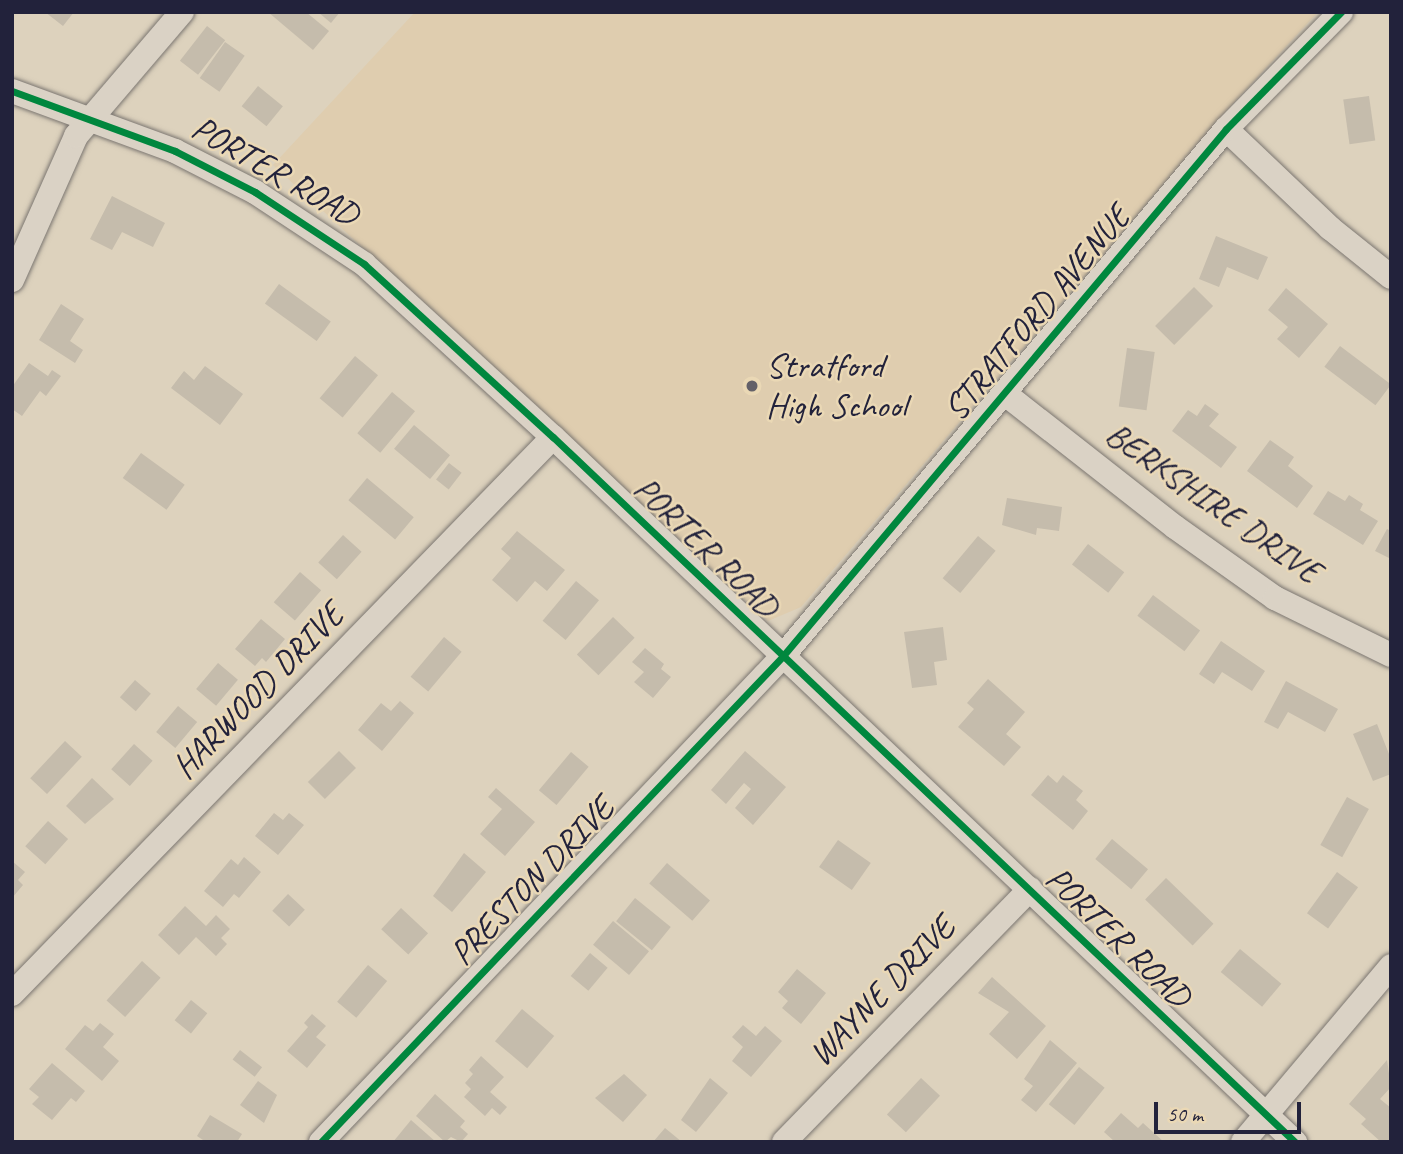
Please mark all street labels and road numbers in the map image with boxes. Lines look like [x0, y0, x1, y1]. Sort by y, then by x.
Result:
street label: PORTER ROAD [184, 106, 366, 236]
street label: STRATFORD AVENUE [935, 197, 1139, 429]
street label: BERKSHIRE DRIVE [1097, 413, 1329, 593]
street label: PORTER ROAD [624, 467, 788, 627]
street label: HARWOOD DRIVE [164, 594, 352, 788]
street label: PRESTON DRIVE [441, 788, 623, 974]
street label: PORTER ROAD [1036, 857, 1200, 1017]
street label: WAYNE DRIVE [800, 907, 964, 1075]

